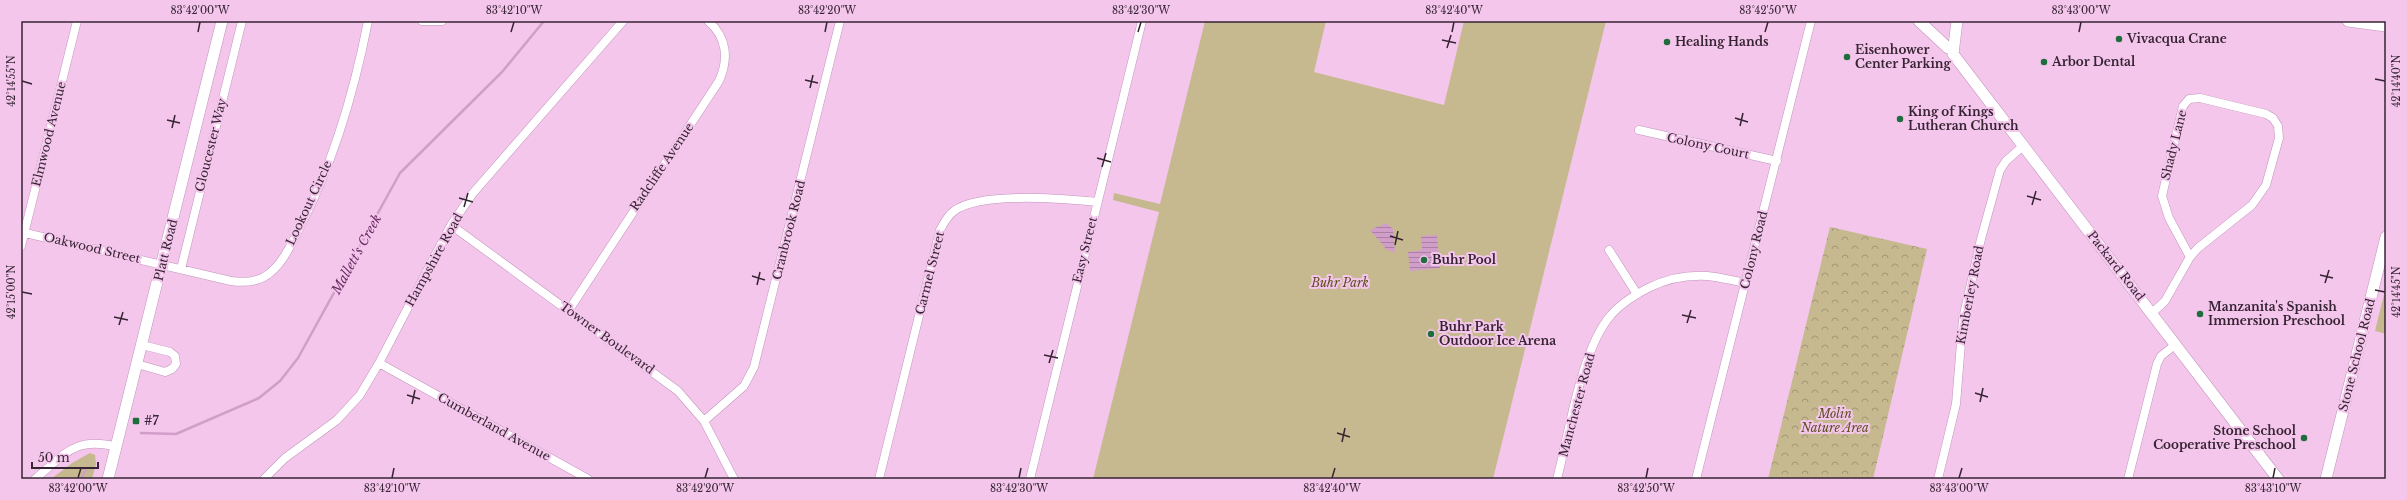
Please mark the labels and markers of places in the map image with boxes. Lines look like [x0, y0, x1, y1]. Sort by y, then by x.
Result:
place label: Vivacqua Crane [2126, 31, 2227, 46]
place label: Healing Hands [1675, 34, 1769, 49]
marker: Vivacqua Crane [2114, 34, 2124, 44]
marker: Healing Hands [1662, 37, 1672, 47]
place label: Eisenhower Center Parking [1855, 42, 1952, 71]
marker: Eisenhower Center Parking [1842, 52, 1852, 62]
place label: Arbor Dental [2051, 54, 2136, 69]
marker: Arbor Dental [2039, 57, 2049, 67]
place label: King of Kings Lutheran Church [1908, 104, 2019, 133]
marker: King of Kings Lutheran Church [1895, 114, 1905, 124]
place label: Buhr Pool [1432, 252, 1497, 267]
marker: Buhr Pool [1419, 255, 1429, 265]
place label: Manzanita's Spanish Immersion Preschool [2208, 299, 2346, 328]
marker: Manzanita's Spanish Immersion Preschool [2195, 309, 2205, 319]
place label: Buhr Park Outdoor Ice Arena [1439, 319, 1556, 348]
marker: Buhr Park Outdoor Ice Arena [1426, 329, 1436, 339]
place label: #7 [144, 413, 159, 428]
marker: #7 [131, 416, 141, 426]
place label: Stone School Cooperative Preschool [2153, 423, 2297, 452]
marker: Stone School Cooperative Preschool [2299, 433, 2309, 443]

